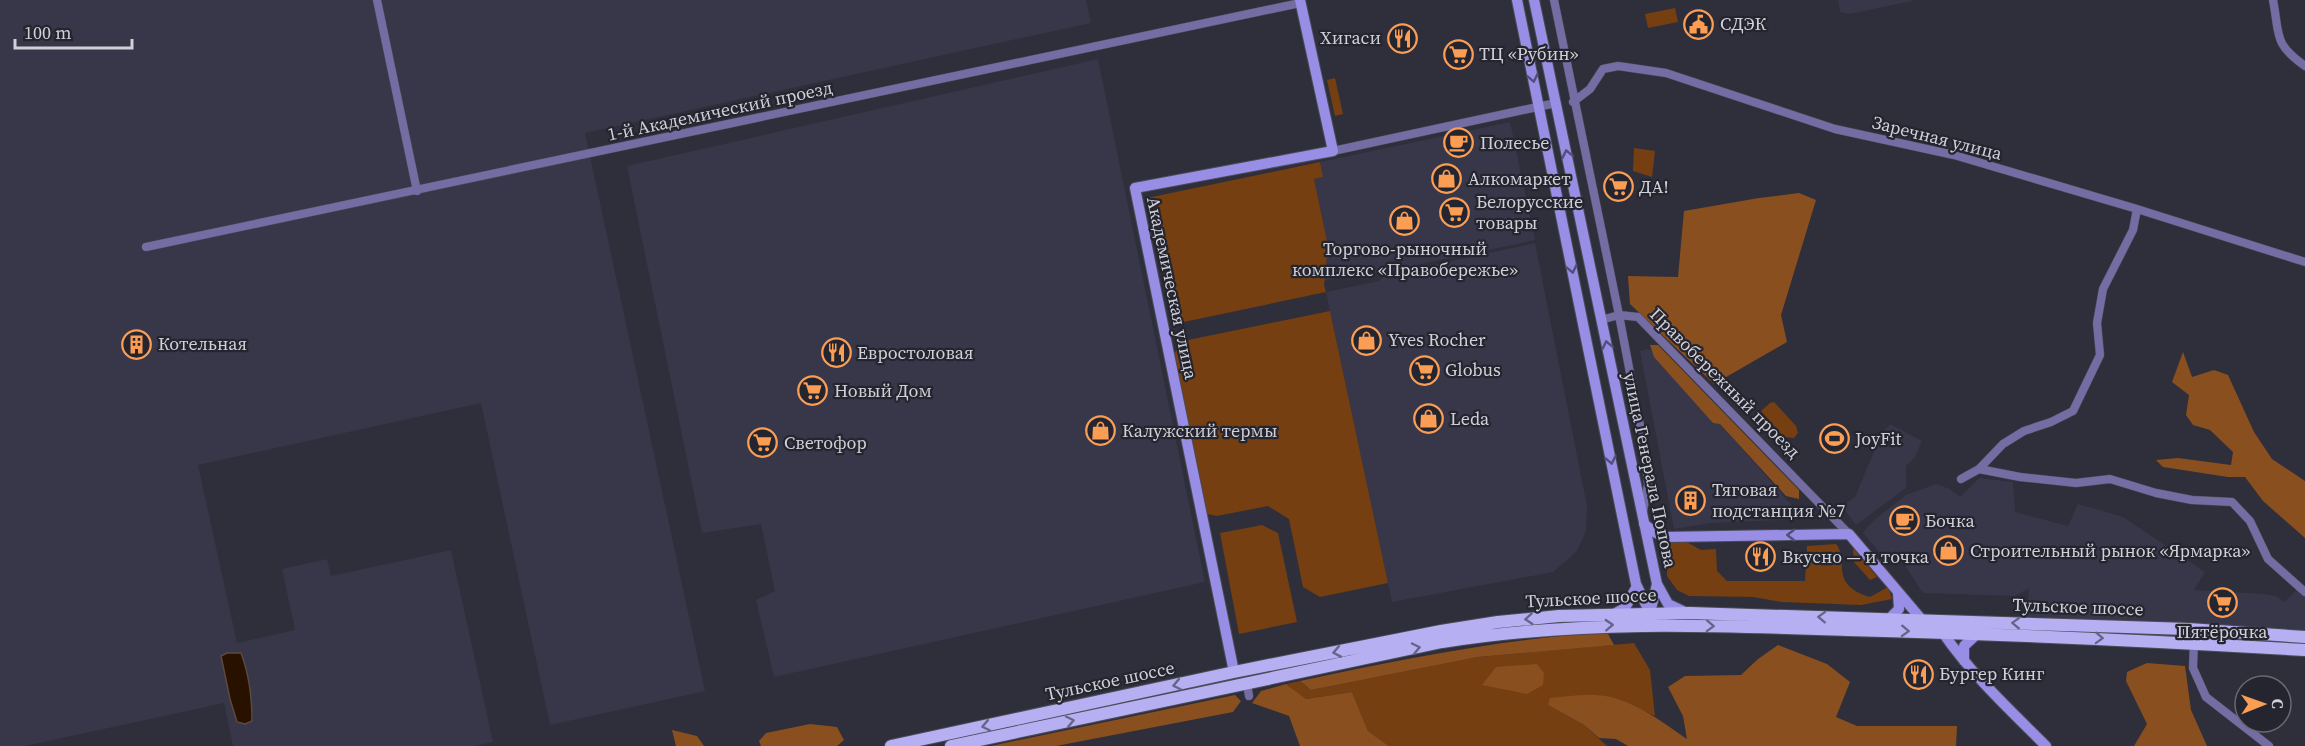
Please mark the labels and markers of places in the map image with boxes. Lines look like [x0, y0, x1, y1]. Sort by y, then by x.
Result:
public building icon: СДЭК [1683, 8, 1715, 40]
place label: СДЭК [1720, 11, 1766, 36]
restaurant icon: Хигаси [1386, 22, 1418, 54]
place label: Хигаси [1320, 25, 1381, 50]
supermarket icon: ТЦ «Рубин» [1442, 38, 1474, 70]
place label: ТЦ «Рубин» [1479, 41, 1579, 66]
cafe icon: Полесье [1443, 127, 1475, 159]
place label: Полесье [1480, 130, 1550, 155]
shop icon: Алкомаркет [1431, 163, 1463, 195]
place label: Алкомаркет [1468, 166, 1571, 191]
supermarket icon: ДА! [1602, 171, 1634, 203]
place label: ДА! [1639, 174, 1669, 199]
place label: Белорусские товары [1476, 189, 1583, 235]
supermarket icon: Белорусские товары [1439, 196, 1471, 228]
shop icon: Торгово-рыночный комплекс «Правобережье» [1389, 204, 1421, 236]
place label: Торгово-рыночный комплекс «Правобережье» [1292, 236, 1518, 282]
shop icon: Yves Rocher [1351, 324, 1383, 356]
place label: Yves Rocher [1388, 327, 1486, 352]
building icon: Котельная [121, 328, 153, 360]
place label: Котельная [158, 331, 247, 356]
restaurant icon: Евростоловая [820, 337, 852, 369]
place label: Евростоловая [857, 340, 973, 365]
supermarket icon: Globus [1408, 354, 1440, 386]
place label: Globus [1445, 357, 1501, 382]
supermarket icon: Новый Дом [797, 375, 829, 407]
place label: Новый Дом [834, 378, 932, 403]
shop icon: Leda [1413, 403, 1445, 435]
place label: Leda [1450, 406, 1490, 431]
shop icon: Калужский термы [1085, 415, 1117, 447]
place label: Калужский термы [1122, 418, 1277, 443]
sports icon: JoyFit [1818, 423, 1850, 455]
place label: JoyFit [1854, 426, 1901, 451]
supermarket icon: Светофор [747, 427, 779, 459]
place label: Светофор [784, 430, 867, 455]
place label: Тяговая подстанция №7 [1712, 477, 1845, 523]
building icon: Тяговая подстанция №7 [1675, 484, 1707, 516]
cafe icon: Бочка [1888, 505, 1920, 537]
place label: Бочка [1925, 508, 1975, 533]
shop icon: Строительный рынок «Ярмарка» [1933, 535, 1965, 567]
place label: Строительный рынок «Ярмарка» [1970, 538, 2250, 563]
restaurant icon: Вкусно — и точка [1745, 541, 1777, 573]
place label: Вкусно — и точка [1782, 544, 1930, 569]
supermarket icon: Пятёрочка [2206, 587, 2238, 619]
place label: Пятёрочка [2177, 619, 2268, 644]
restaurant icon: Бургер Кинг [1902, 658, 1934, 690]
place label: Бургер Кинг [1939, 661, 2044, 686]

